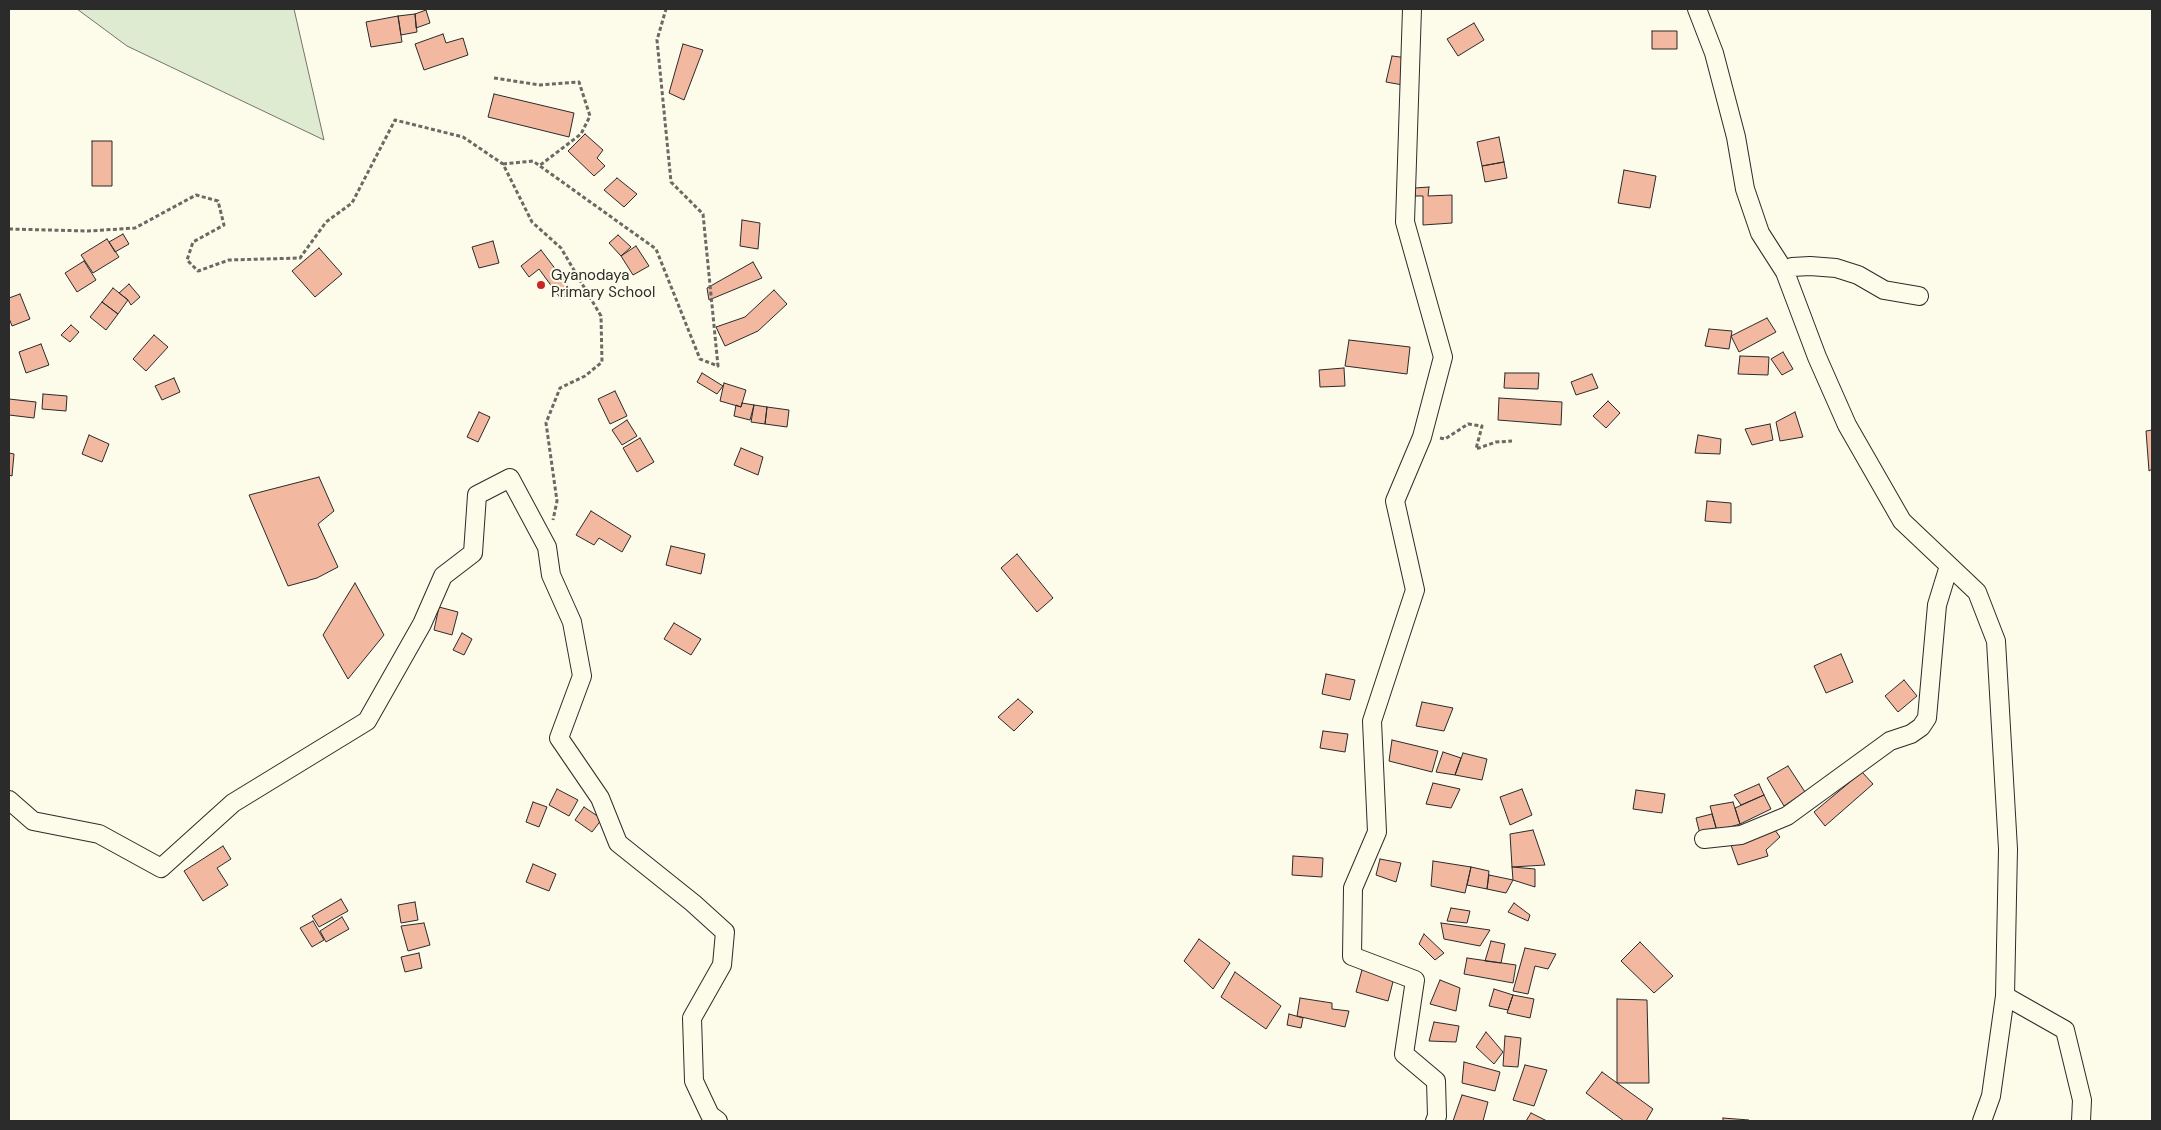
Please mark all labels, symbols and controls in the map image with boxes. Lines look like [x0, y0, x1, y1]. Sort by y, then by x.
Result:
place label: Gyanodaya Primary School [551, 267, 655, 302]
marker: Gyanodaya Primary School [535, 279, 547, 291]

